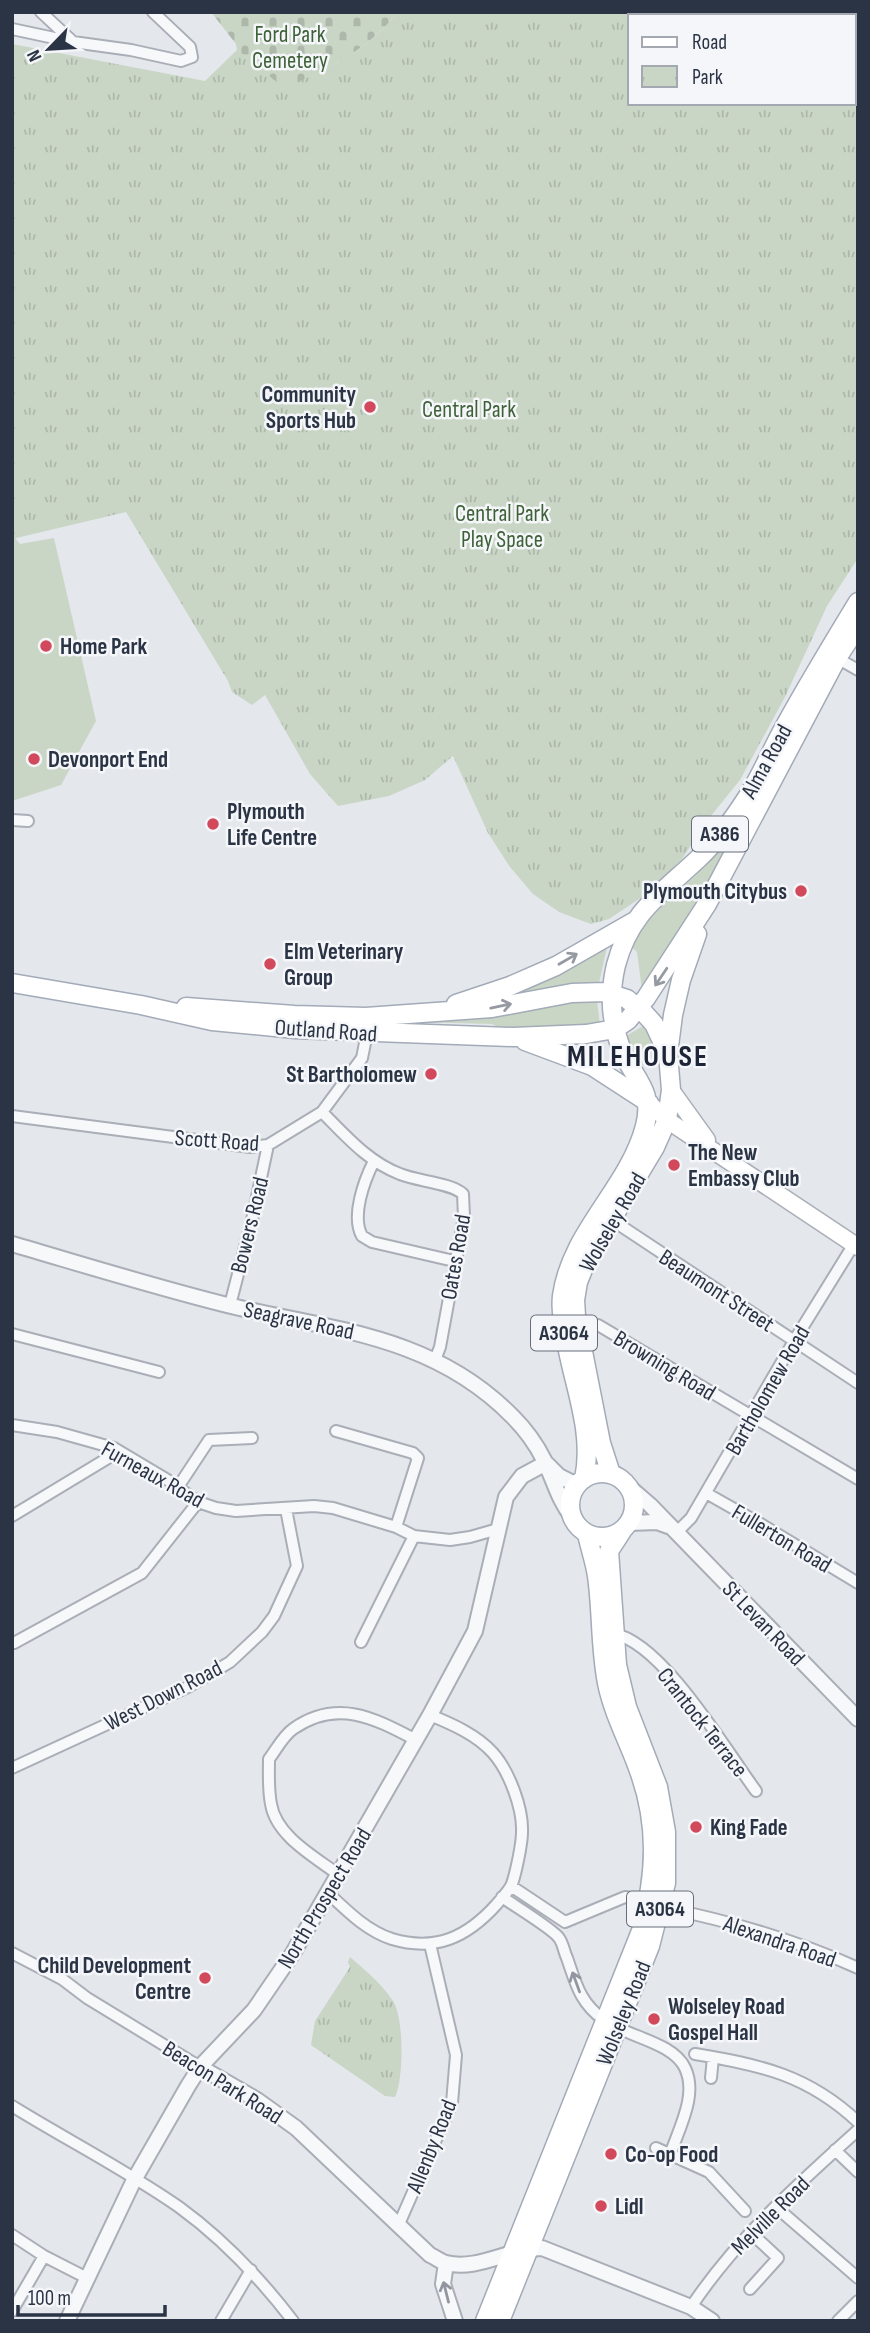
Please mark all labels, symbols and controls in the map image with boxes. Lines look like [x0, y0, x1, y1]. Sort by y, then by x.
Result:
north arrow [14, 14, 84, 84]
legend [628, 14, 856, 105]
park label: Ford Park Cemetery [252, 21, 328, 75]
text: Road [692, 30, 727, 55]
text: N [22, 46, 48, 65]
text: Park [692, 65, 723, 90]
place label: Community Sports Hub [262, 381, 356, 435]
park label: Central Park [422, 396, 516, 424]
marker: Community Sports Hub [362, 399, 378, 415]
park label: Central Park Play Space [455, 500, 549, 554]
place label: Home Park [60, 633, 148, 661]
marker: Home Park [38, 638, 54, 654]
street label: Alma Road [735, 720, 799, 804]
place label: Devonport End [48, 746, 168, 774]
marker: Devonport End [26, 751, 42, 767]
place label: Plymouth Life Centre [227, 798, 317, 852]
marker: Plymouth Life Centre [205, 816, 221, 832]
road number: A386 [692, 816, 748, 852]
place label: Plymouth Citybus [643, 878, 787, 906]
marker: Plymouth Citybus [793, 883, 809, 899]
place label: Elm Veterinary Group [284, 938, 404, 992]
one-way arrow [557, 952, 578, 965]
marker: Elm Veterinary Group [262, 956, 278, 972]
one-way arrow [654, 967, 668, 987]
one-way arrow [489, 999, 512, 1013]
street label: Outland Road [274, 1013, 378, 1049]
district label: MILEHOUSE [567, 1039, 709, 1075]
place label: St Bartholomew [286, 1061, 417, 1089]
marker: St Bartholomew [423, 1066, 439, 1082]
street label: Scott Road [174, 1124, 260, 1158]
place label: The New Embassy Club [688, 1139, 800, 1193]
marker: The New Embassy Club [666, 1157, 682, 1173]
street label: Wolseley Road [573, 1168, 653, 1277]
street label: Bowers Road [225, 1174, 275, 1276]
street label: Oates Road [435, 1212, 477, 1302]
street label: Beaumont Street [654, 1243, 779, 1338]
street label: Seagrave Road [241, 1296, 356, 1346]
road number: A3064 [531, 1316, 597, 1350]
street label: Bartholomew Road [719, 1321, 816, 1460]
street label: Browning Road [608, 1325, 721, 1407]
street label: Furneaux Road [96, 1435, 209, 1515]
street label: Fullerton Road [727, 1498, 836, 1579]
street label: St Levan Road [716, 1575, 811, 1672]
street label: West Down Road [100, 1654, 227, 1737]
street label: Crantock Terrace [651, 1662, 754, 1783]
place label: King Fade [710, 1814, 788, 1842]
marker: King Fade [688, 1819, 704, 1835]
street label: North Prospect Road [272, 1823, 378, 1974]
road number: A3064 [627, 1892, 693, 1926]
street label: Alexandra Road [719, 1909, 840, 1974]
place label: Child Development Centre [38, 1952, 191, 2006]
street label: Wolseley Road [590, 1957, 658, 2070]
marker: Child Development Centre [197, 1970, 213, 1986]
one-way arrow [568, 1972, 581, 1994]
place label: Wolseley Road Gospel Hall [668, 1993, 785, 2047]
marker: Wolseley Road Gospel Hall [646, 2011, 662, 2027]
street label: Beacon Park Road [157, 2035, 288, 2131]
street label: Allenby Road [400, 2096, 463, 2198]
place label: Co-op Food [625, 2141, 718, 2169]
marker: Co-op Food [603, 2146, 619, 2162]
street label: Melville Road [725, 2170, 816, 2261]
place label: Lidl [615, 2193, 643, 2221]
marker: Lidl [593, 2198, 609, 2214]
scale bar [18, 2274, 164, 2318]
one-way arrow [439, 2282, 452, 2304]
text: 100 m [28, 2286, 71, 2311]

